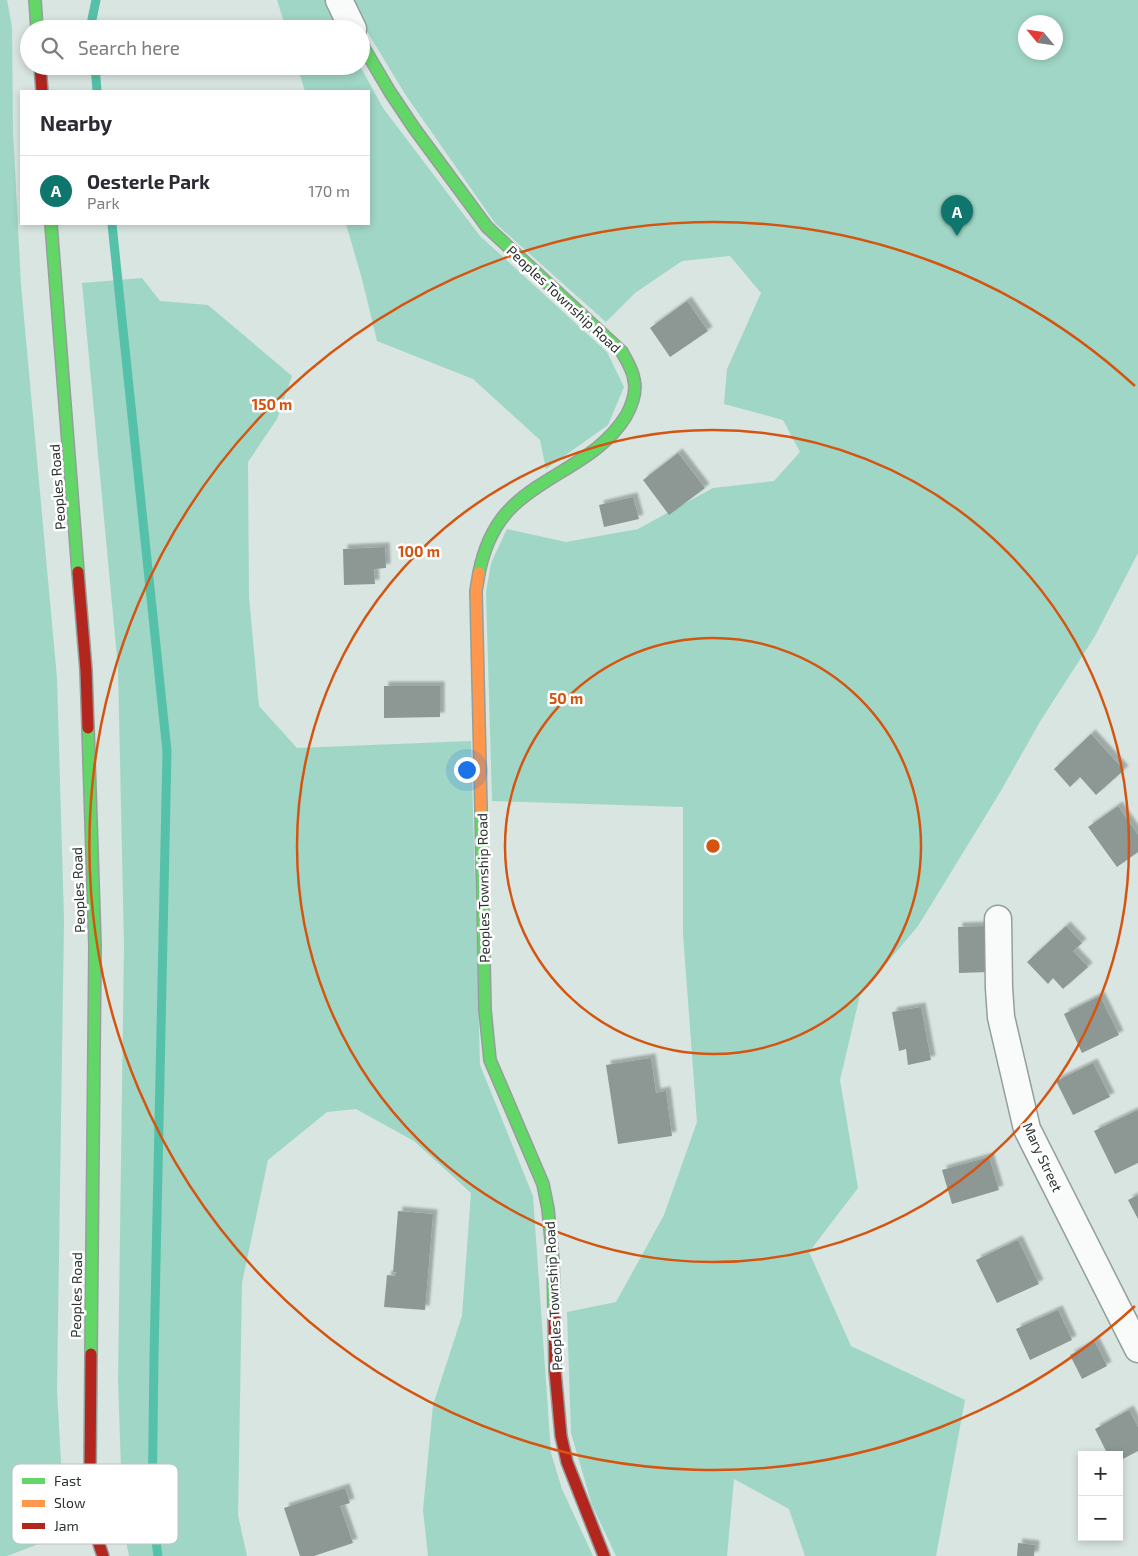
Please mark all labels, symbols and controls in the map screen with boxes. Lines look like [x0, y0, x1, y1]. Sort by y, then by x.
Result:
north arrow [1018, 15, 1063, 60]
search box [20, 20, 370, 75]
icon: search [38, 34, 66, 62]
text: Search here [78, 36, 180, 59]
text: Nearby [40, 110, 112, 135]
text: Oesterle Park [87, 170, 210, 193]
text: A [51, 181, 61, 200]
text: 170 m [308, 181, 350, 200]
text: Park [87, 193, 120, 212]
pin: A [941, 195, 973, 236]
street label: Peoples Township Road [503, 242, 625, 356]
text: 150 m [252, 395, 292, 413]
street label: Peoples Road [46, 444, 68, 530]
text: 100 m [398, 542, 440, 560]
text: 50 m [549, 689, 583, 707]
your location [454, 757, 480, 783]
street label: Peoples Township Road [473, 813, 493, 963]
centre of rings [704, 837, 722, 855]
street label: Peoples Road [68, 847, 88, 933]
street label: Mary Street [1020, 1120, 1066, 1194]
street label: Peoples Township Road [541, 1221, 565, 1371]
street label: Peoples Road [67, 1252, 85, 1338]
map controls [1078, 1451, 1123, 1541]
button: + [1078, 1451, 1123, 1496]
legend [12, 1464, 178, 1544]
text: Fast [54, 1472, 81, 1489]
text: Slow [54, 1494, 86, 1511]
button: − [1078, 1496, 1123, 1541]
text: Jam [54, 1517, 79, 1534]

